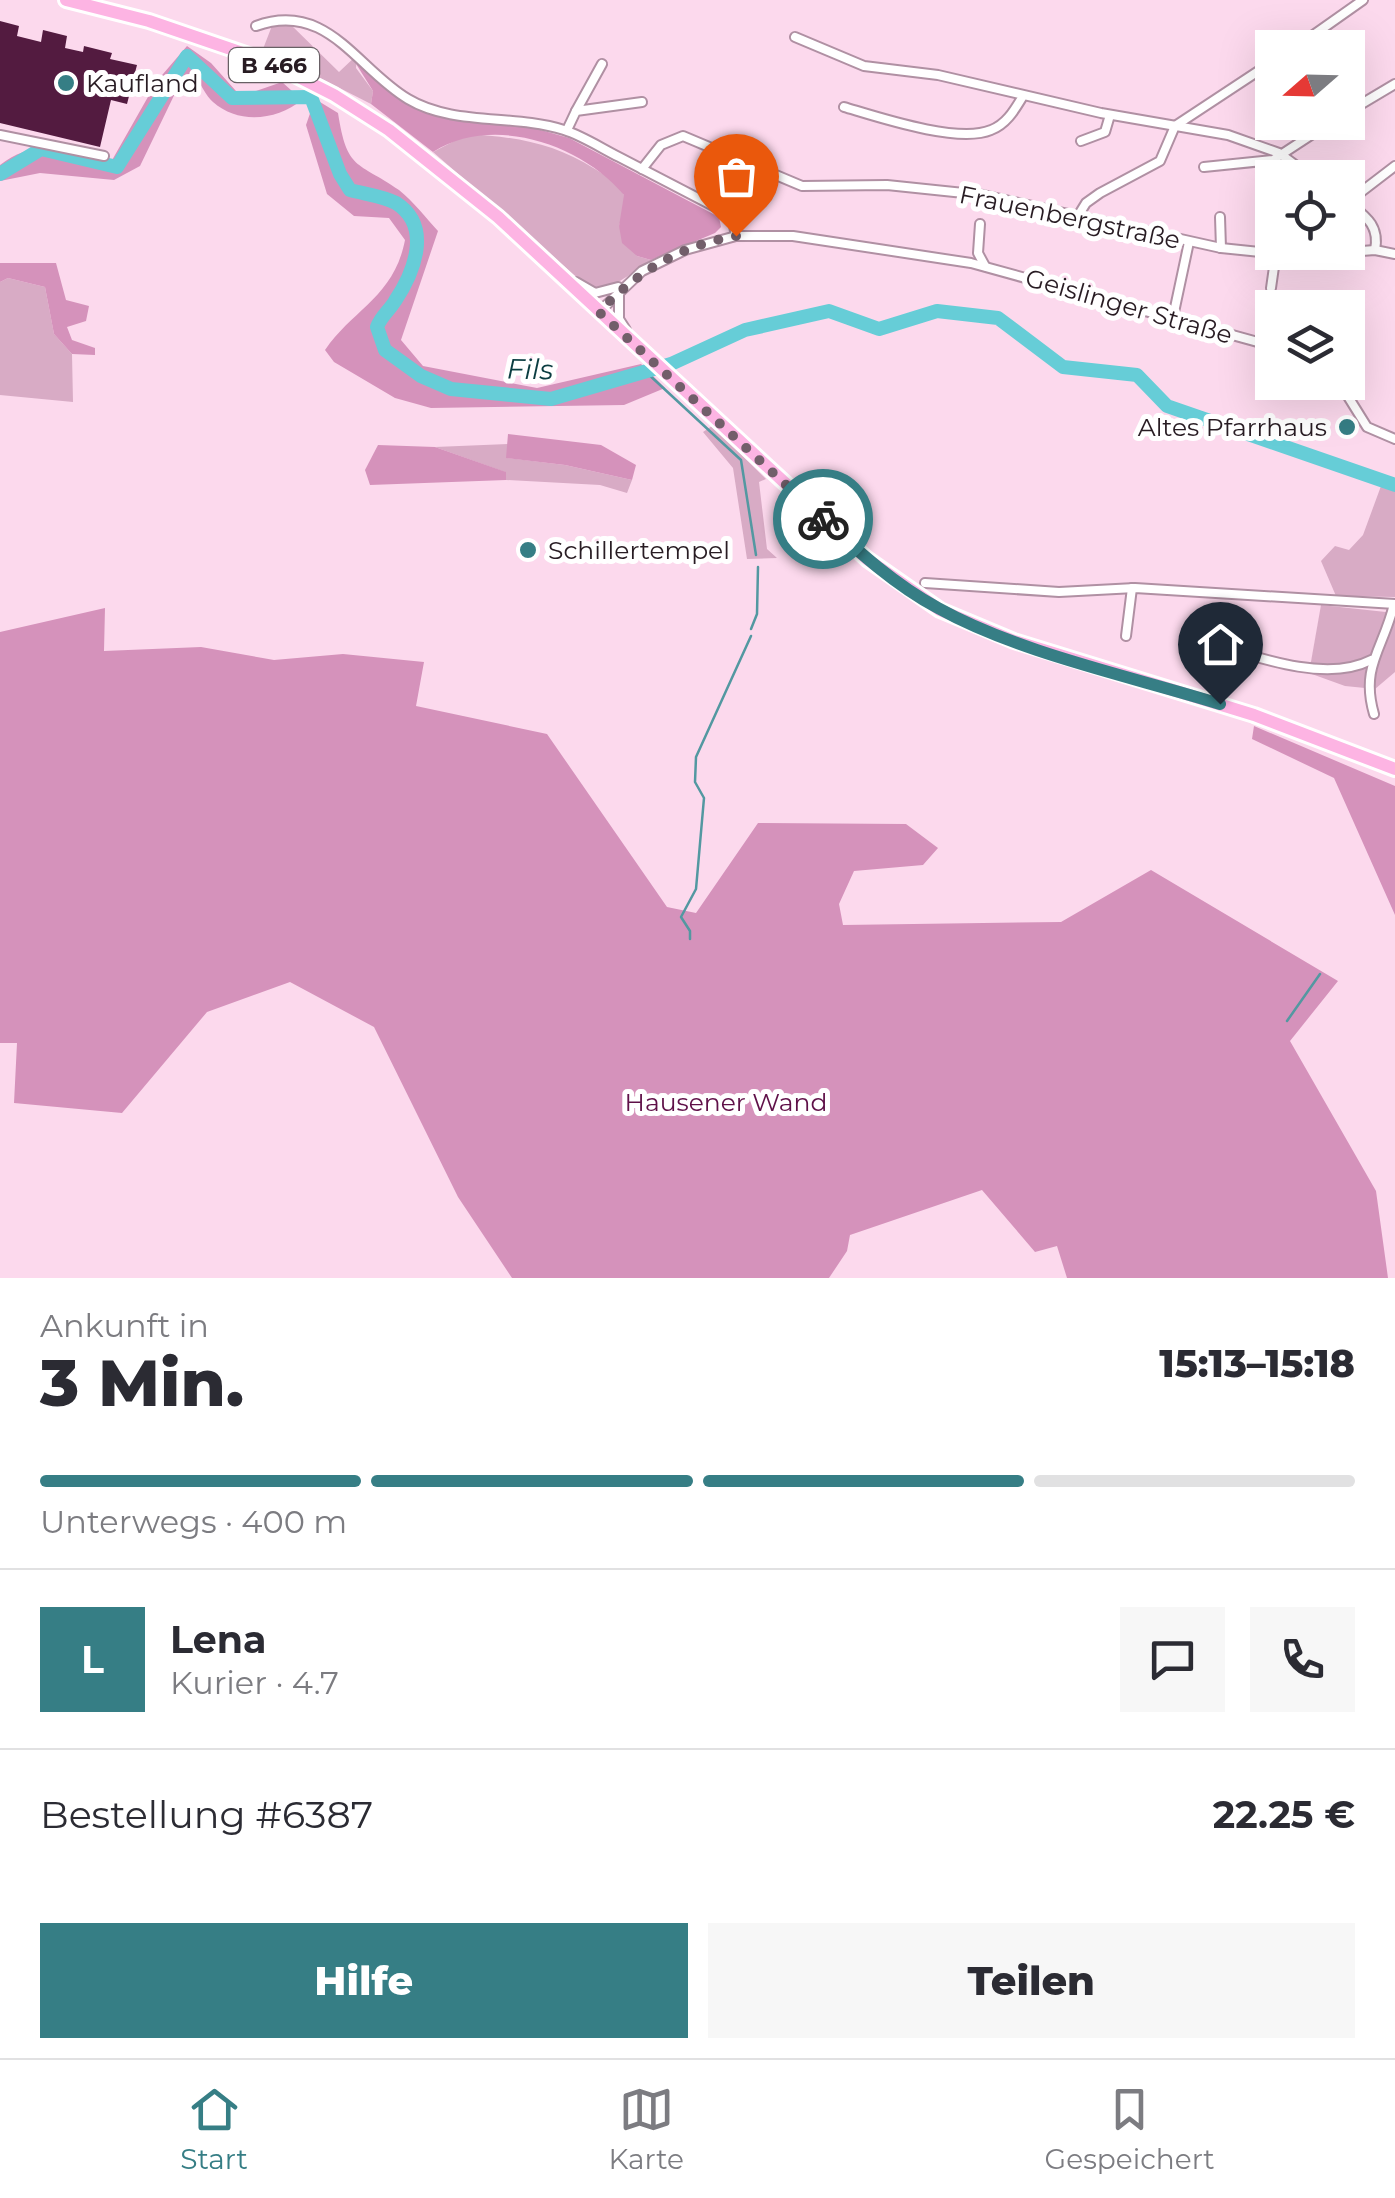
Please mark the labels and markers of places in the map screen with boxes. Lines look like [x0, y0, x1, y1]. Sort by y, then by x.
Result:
place label: Kaufland [86, 68, 199, 98]
marker: Kaufland [55, 72, 77, 94]
pin [694, 134, 779, 237]
place label: Altes Pfarrhaus [1138, 412, 1327, 442]
marker: Altes Pfarrhaus [1336, 416, 1358, 438]
place label: Schillertempel [548, 535, 730, 565]
marker: Schillertempel [517, 539, 539, 561]
pin [1178, 602, 1263, 705]

